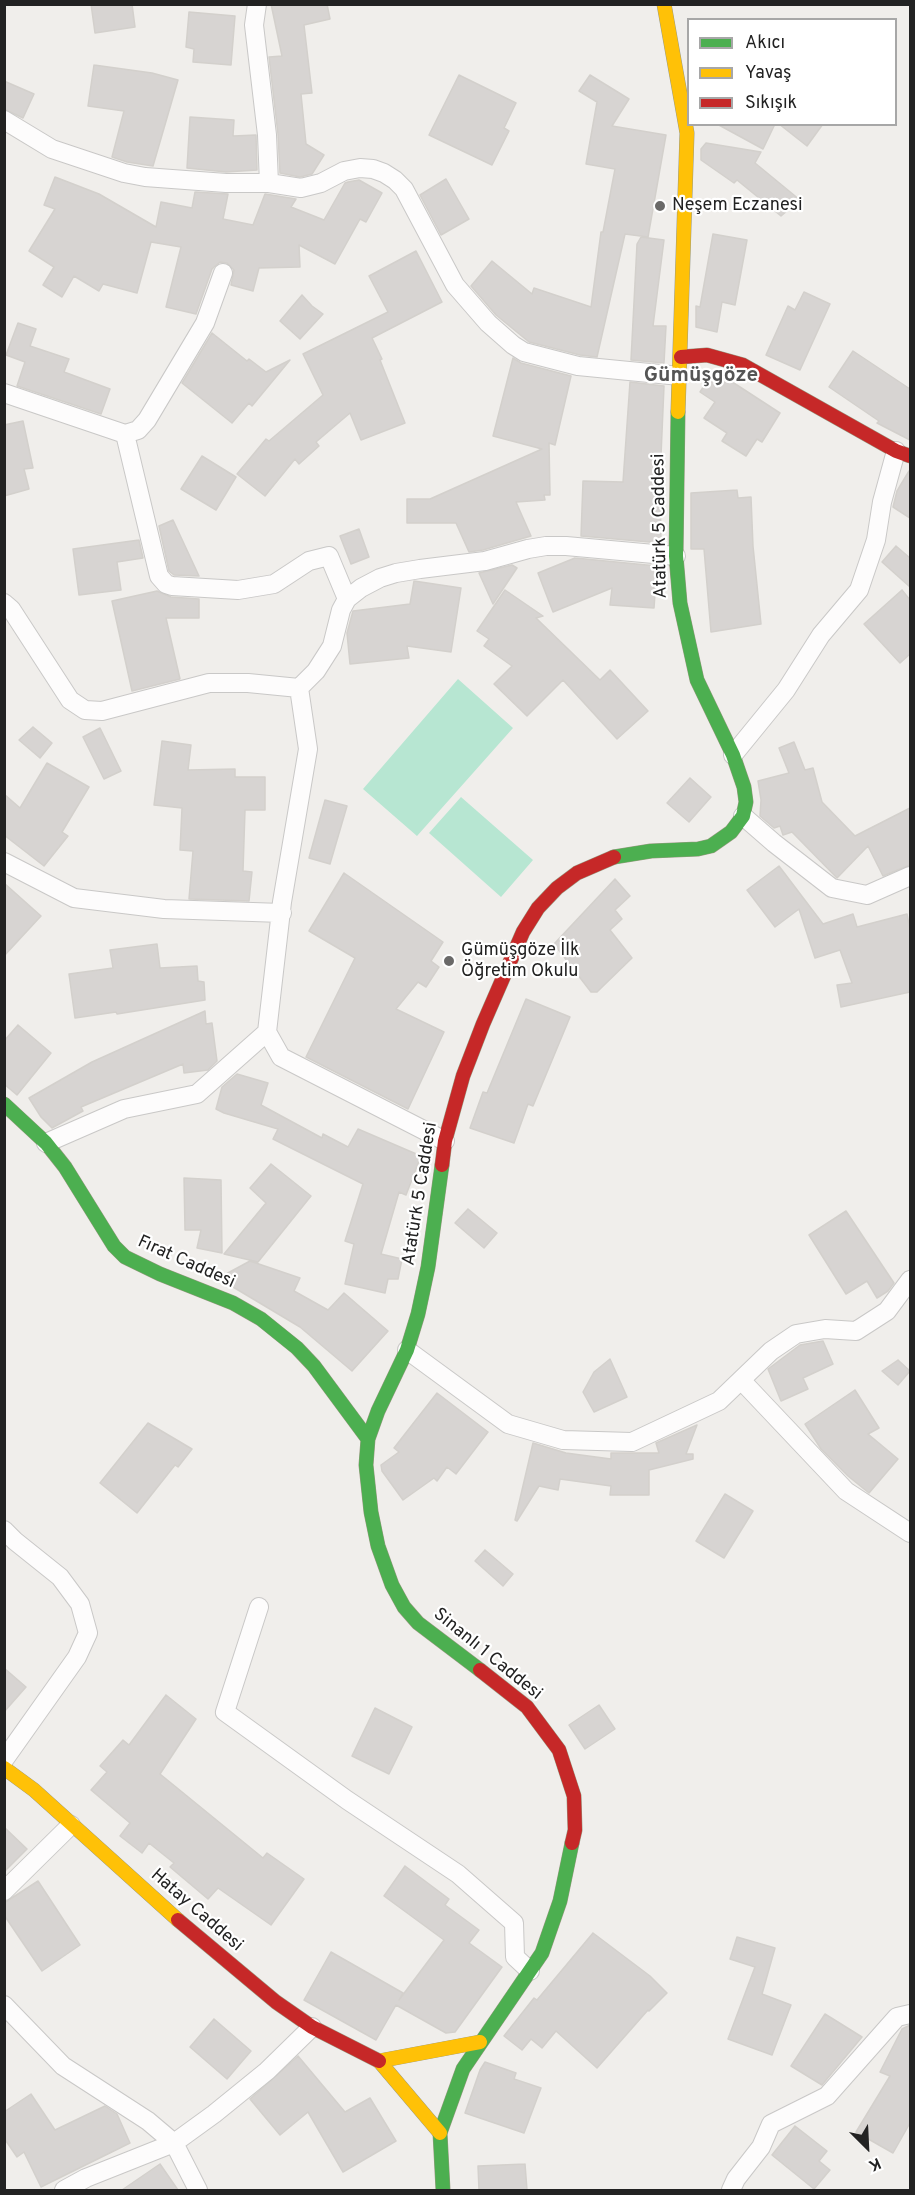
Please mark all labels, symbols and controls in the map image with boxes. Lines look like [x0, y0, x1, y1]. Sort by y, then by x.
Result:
legend [687, 18, 897, 126]
text: Akıcı [745, 32, 785, 55]
text: Yavaş [745, 62, 791, 85]
text: Sıkışık [745, 92, 797, 115]
place label: Neşem Eczanesi [672, 195, 803, 217]
marker: Neşem Eczanesi [653, 199, 667, 213]
district label: Gümüşgöze [644, 364, 758, 390]
street label: Atatürk 5 Caddesi [649, 453, 673, 599]
place label: Gümüşgöze İlk Öğretim Okulu [461, 940, 580, 982]
marker: Gümüşgöze İlk Öğretim Okulu [442, 954, 456, 968]
street label: Atatürk 5 Caddesi [399, 1121, 443, 1267]
street label: Fırat Caddesi [134, 1232, 238, 1294]
street label: Sinanlı 1 Caddesi [428, 1604, 546, 1706]
street label: Hatay Caddesi [145, 1865, 247, 1957]
north arrow [837, 2117, 897, 2177]
text: K [865, 2152, 884, 2175]

